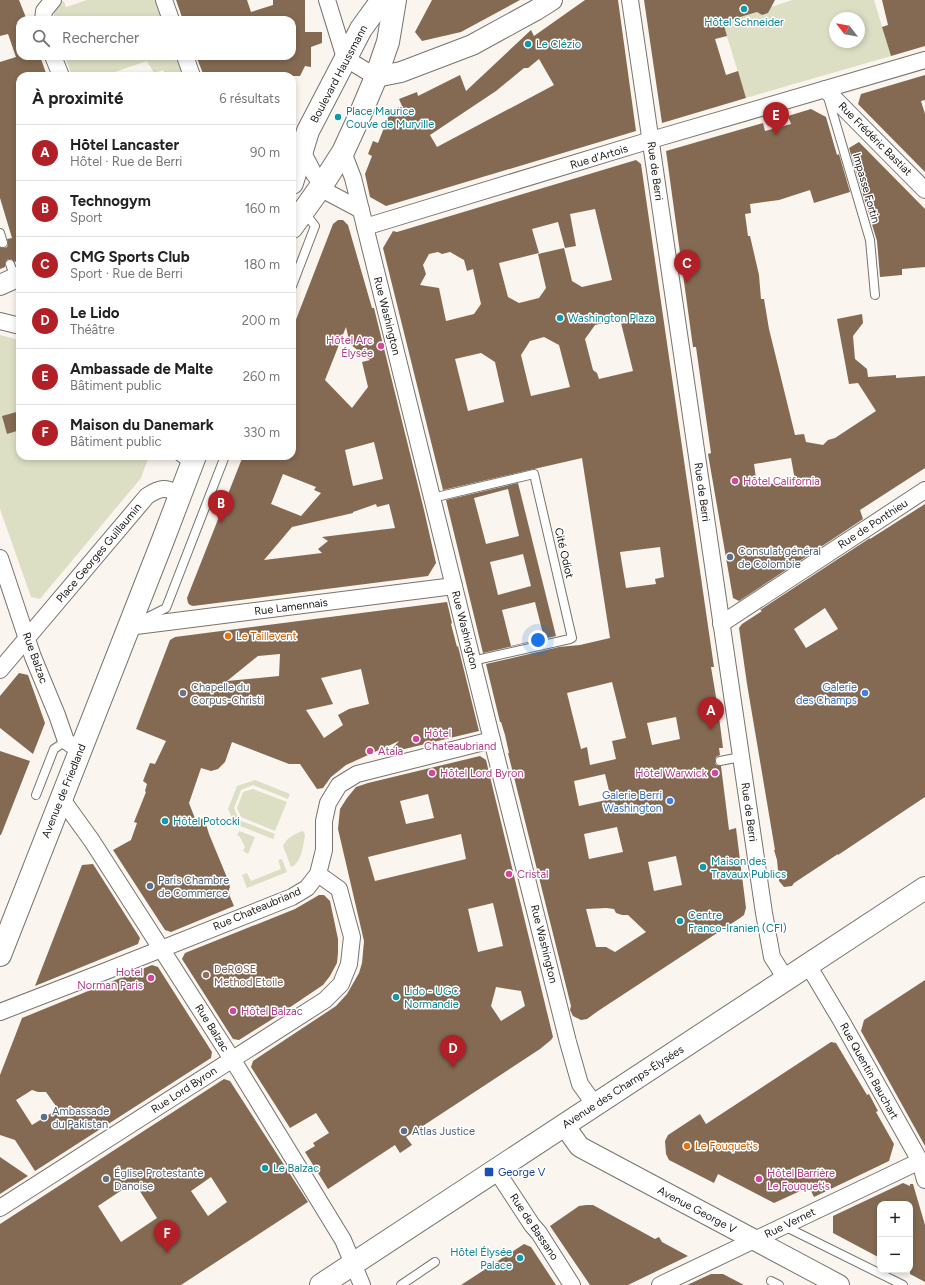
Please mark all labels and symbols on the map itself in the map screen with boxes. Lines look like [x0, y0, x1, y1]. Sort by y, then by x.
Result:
marker: Hôtel Schneider [739, 4, 749, 14]
north arrow [829, 12, 865, 48]
place label: Hôtel Schneider [704, 16, 784, 29]
street label: Boulevard Haussmann [308, 23, 370, 125]
place label: Le Clézio [536, 38, 581, 51]
marker: Le Clézio [523, 39, 533, 49]
street label: Rue Frédéric Bastiat [836, 100, 914, 178]
pin: E [763, 102, 789, 135]
place label: Place Maurice Couve de Murville [346, 105, 434, 131]
marker: Place Maurice Couve de Murville [333, 112, 343, 122]
street label: Rue de Berri [644, 141, 666, 201]
street label: Rue d'Artois [569, 142, 629, 172]
street label: Impasse Fortin [850, 151, 882, 225]
pin: C [674, 250, 700, 283]
street label: Rue Washington [371, 275, 403, 357]
place label: Washington Plaza [568, 312, 655, 325]
marker: Washington Plaza [555, 313, 565, 323]
place label: Hôtel Arc Élysée [326, 334, 373, 360]
marker: Hôtel Arc Élysée [376, 341, 386, 351]
street label: Rue de Berri [691, 462, 713, 522]
place label: Hôtel California [743, 475, 820, 488]
marker: Hôtel California [730, 476, 740, 486]
pin: B [208, 490, 234, 523]
street label: Rue de Ponthieu [836, 497, 910, 551]
street label: Place Georges Guillaumin [54, 501, 144, 605]
street label: Cité Odiot [552, 526, 576, 580]
place label: Consulat général de Colombie [738, 545, 821, 571]
marker: Consulat général de Colombie [725, 552, 735, 562]
street label: Rue Washington [449, 589, 481, 671]
street label: Rue Lamennais [253, 596, 329, 618]
place label: Le Taillevent [236, 630, 297, 643]
your location [528, 630, 548, 650]
street label: Rue Balzac [20, 631, 50, 685]
marker: Le Taillevent [223, 631, 233, 641]
place label: Chapelle du Corpus-Christi [191, 681, 264, 707]
place label: Galerie des Champs [796, 681, 857, 707]
marker: Chapelle du Corpus-Christi [178, 688, 188, 698]
marker: Galerie des Champs [860, 688, 870, 698]
pin: A [698, 697, 724, 730]
place label: Hôtel Chateaubriand [424, 727, 496, 753]
marker: Hôtel Chateaubriand [411, 734, 421, 744]
street label: Avenue de Friedland [39, 742, 89, 840]
place label: Atala [378, 745, 403, 758]
marker: Atala [365, 746, 375, 756]
place label: Hôtel Lord Byron [440, 767, 524, 780]
place label: Hôtel Warwick [635, 767, 708, 780]
marker: Hôtel Lord Byron [427, 768, 437, 778]
marker: Hôtel Warwick [710, 768, 720, 778]
street label: Rue de Berri [738, 782, 760, 842]
place label: Galerie Berri Washington [602, 789, 662, 815]
marker: Galerie Berri Washington [665, 796, 675, 806]
place label: Hôtel Potocki [173, 815, 240, 828]
marker: Hôtel Potocki [160, 816, 170, 826]
place label: Maison des Travaux Publics [711, 855, 786, 881]
marker: Maison des Travaux Publics [698, 862, 708, 872]
place label: Cristal [517, 868, 549, 881]
marker: Cristal [504, 869, 514, 879]
place label: Paris Chambre de Commerce [158, 874, 229, 900]
marker: Paris Chambre de Commerce [145, 881, 155, 891]
street label: Rue Chateaubriand [211, 885, 303, 933]
street label: Rue Washington [528, 903, 560, 985]
place label: Centre Franco-Iranien (CFI) [688, 909, 787, 935]
marker: Centre Franco-Iranien (CFI) [675, 916, 685, 926]
place label: DeROSE Method Etoile [214, 963, 283, 989]
place label: Hotel Norman Paris [77, 966, 143, 992]
marker: DeROSE Method Etoile [201, 970, 211, 980]
marker: Hotel Norman Paris [146, 973, 156, 983]
place label: Lido - UGC Normandie [404, 985, 459, 1011]
marker: Lido - UGC Normandie [391, 992, 401, 1002]
street label: Rue Balzac [192, 1002, 232, 1054]
place label: Hôtel Balzac [241, 1005, 303, 1018]
marker: Hôtel Balzac [228, 1006, 238, 1016]
street label: Rue Quentin Bauchart [837, 1021, 901, 1121]
pin: D [440, 1035, 466, 1068]
street label: Avenue des Champs-Élysées [560, 1043, 686, 1131]
street label: Rue Lord Byron [149, 1064, 219, 1116]
place label: Ambassade du Pakistan [52, 1105, 109, 1131]
marker: Ambassade du Pakistan [39, 1112, 49, 1122]
place label: Atlas Justice [412, 1125, 475, 1138]
marker: Atlas Justice [399, 1126, 409, 1136]
place label: Le Fouquet's [695, 1140, 758, 1153]
marker: Le Fouquet's [682, 1141, 692, 1151]
place label: Le Balzac [273, 1162, 319, 1175]
marker: Le Balzac [260, 1163, 270, 1173]
marker: George V [483, 1166, 495, 1178]
place label: George V [498, 1166, 546, 1179]
place label: Église Protestante Danoise [114, 1167, 204, 1193]
place label: Hôtel Barrière Le Fouquet's [767, 1167, 835, 1193]
marker: Église Protestante Danoise [101, 1174, 111, 1184]
marker: Hôtel Barrière Le Fouquet's [754, 1174, 764, 1184]
street label: Avenue George V [655, 1184, 739, 1236]
street label: Rue de Bassano [507, 1191, 561, 1263]
street label: Rue Vernet [762, 1205, 818, 1241]
pin: F [154, 1220, 180, 1253]
place label: Hôtel Élysée Palace [450, 1246, 512, 1272]
marker: Hôtel Élysée Palace [515, 1253, 525, 1263]

